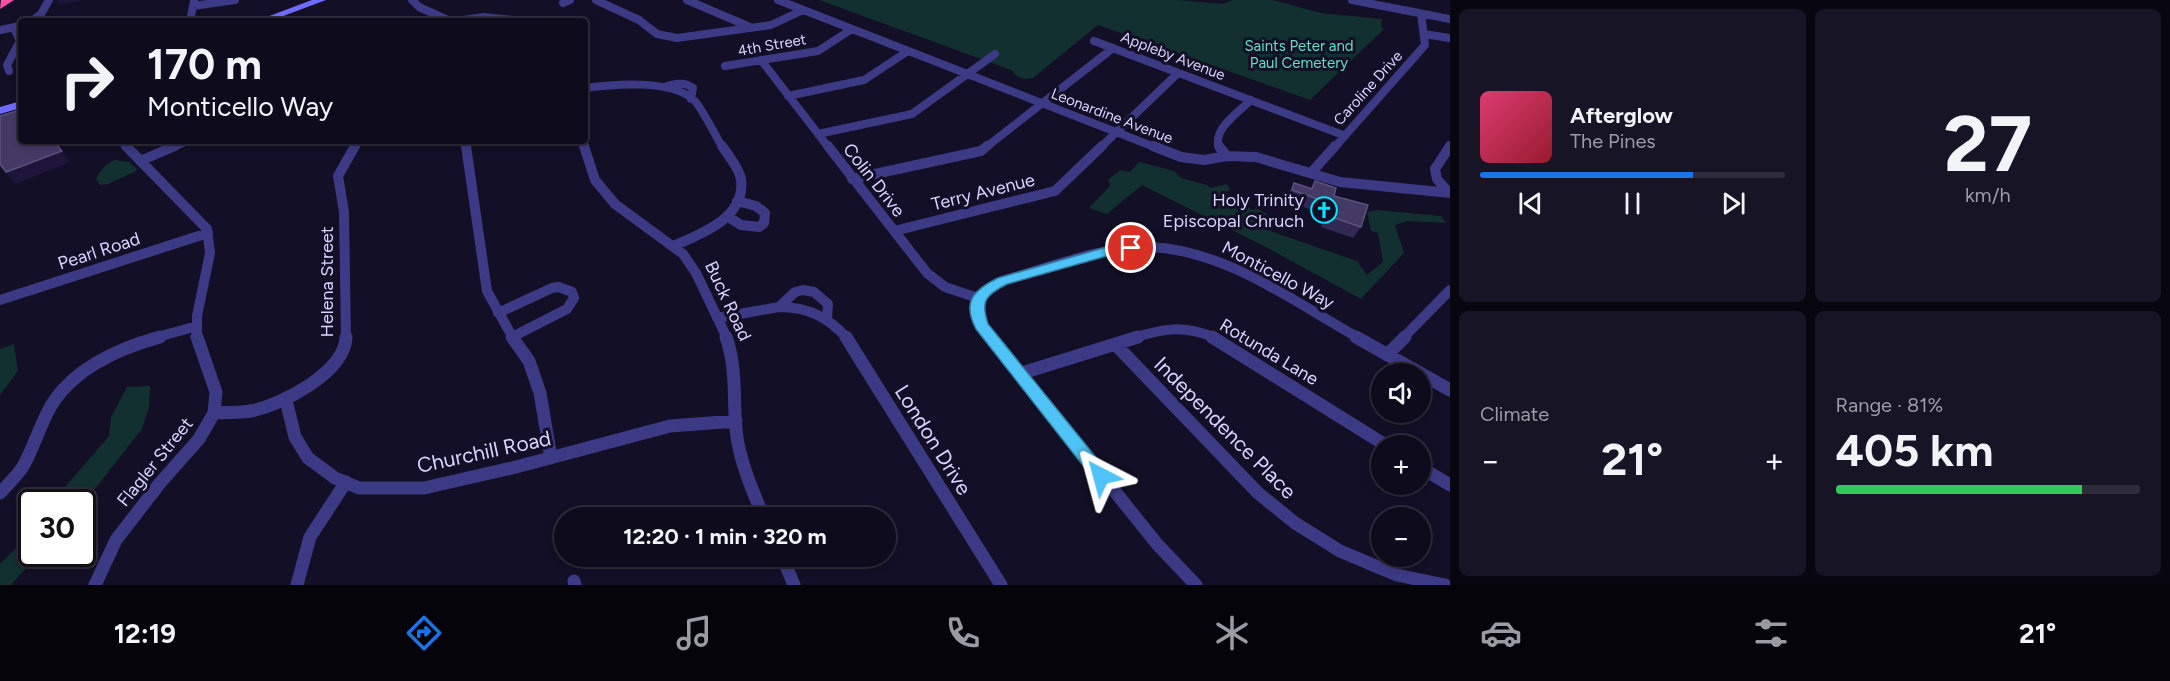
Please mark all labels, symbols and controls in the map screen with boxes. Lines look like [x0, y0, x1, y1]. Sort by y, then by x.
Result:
street label: Appleby Avenue [1118, 28, 1228, 84]
street label: 4th Street [736, 30, 808, 60]
park label: Saints Peter and Paul Cemetery [1244, 37, 1354, 72]
text: 170 m [147, 39, 262, 90]
icon: right [48, 42, 126, 120]
street label: Caroline Drive [1330, 47, 1406, 129]
street label: Leonardine Avenue [1049, 84, 1175, 148]
text: Monticello Way [147, 90, 333, 123]
text: 27 [1943, 97, 2032, 191]
text: Afterglow [1570, 102, 1673, 129]
text: The Pines [1570, 129, 1656, 153]
street label: Colin Drive [838, 139, 910, 221]
street label: Terry Avenue [929, 169, 1037, 215]
text: km/h [1965, 183, 2011, 207]
icon: previous [1514, 187, 1547, 220]
icon: pause [1616, 187, 1649, 220]
icon: next [1717, 187, 1750, 220]
place label: Holy Trinity Episcopal Chruch [1163, 189, 1305, 232]
church icon: Holy Trinity Episcopal Chruch [1309, 195, 1339, 225]
pin [1105, 222, 1156, 273]
street label: Helena Street [316, 226, 338, 338]
street label: Pearl Road [55, 227, 143, 275]
icon: arrive [1114, 231, 1147, 264]
street label: Monticello Way [1218, 236, 1338, 314]
street label: Buck Road [700, 258, 756, 344]
street label: Rotunda Lane [1216, 314, 1322, 390]
street label: Independence Place [1149, 351, 1302, 504]
map controls [1371, 363, 1431, 567]
button: sound [1371, 363, 1431, 423]
street label: London Drive [890, 380, 977, 499]
text: Range · 81% [1836, 393, 1943, 417]
text: Climate [1480, 402, 1549, 426]
street label: Flagler Street [112, 413, 198, 511]
text: 405 km [1836, 423, 1993, 477]
street label: Churchill Road [415, 425, 553, 478]
text: 21° [1601, 432, 1663, 486]
button: + [1371, 435, 1431, 495]
text: − [1480, 441, 1501, 480]
text: + [1764, 441, 1785, 480]
position arrow [1069, 444, 1133, 508]
speed limit sign: 30 [18, 489, 96, 567]
button: − [1371, 507, 1431, 567]
text: 12:20 · 1 min · 320 m [623, 523, 827, 550]
icon: directions [403, 612, 445, 654]
icon: music [673, 612, 715, 654]
icon: phone [942, 612, 984, 654]
icon: climate [1211, 612, 1253, 654]
icon: car [1480, 612, 1522, 654]
icon: filters [1750, 612, 1792, 654]
text: 12:19 [114, 617, 176, 650]
text: 21° [2019, 617, 2056, 650]

